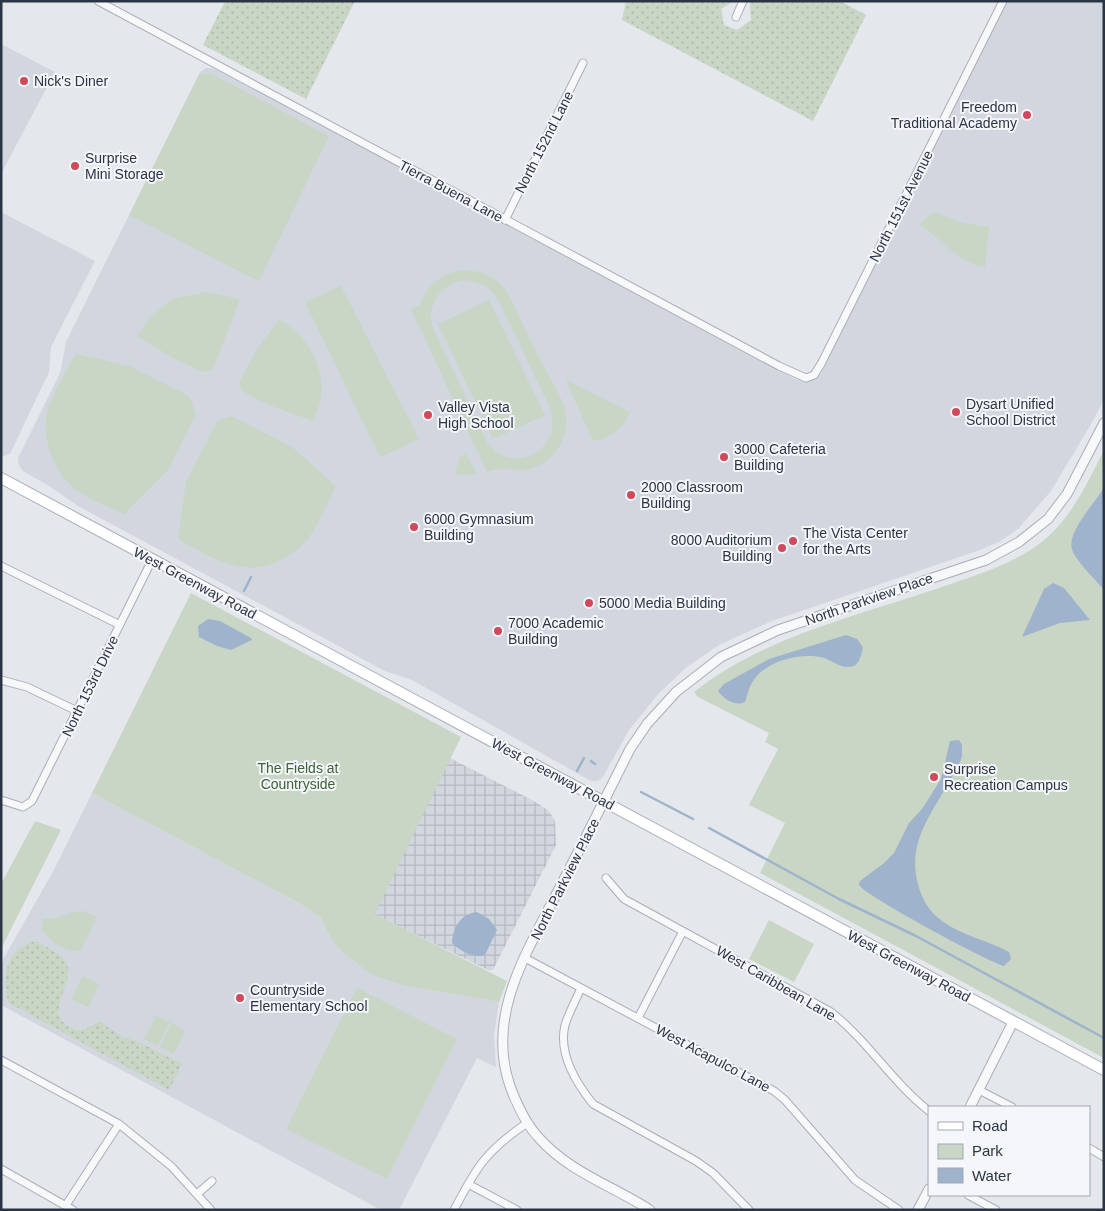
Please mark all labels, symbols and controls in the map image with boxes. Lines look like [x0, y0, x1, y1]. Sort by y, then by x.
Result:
place label: Nick's Diner [34, 73, 109, 89]
marker: Nick's Diner [18, 75, 30, 87]
street label: North 152nd Lane [511, 88, 577, 196]
place label: Freedom Traditional Academy [891, 99, 1017, 131]
marker: Freedom Traditional Academy [1021, 109, 1033, 121]
street label: North 151st Avenue [866, 148, 936, 264]
place label: Surprise Mini Storage [85, 150, 164, 182]
street label: Tierra Buena Lane [396, 157, 506, 225]
marker: Surprise Mini Storage [69, 160, 81, 172]
place label: Dysart Unified School District [966, 396, 1056, 428]
place label: Valley Vista High School [438, 399, 514, 431]
marker: Dysart Unified School District [950, 406, 962, 418]
marker: Valley Vista High School [422, 409, 434, 421]
place label: 3000 Cafeteria Building [734, 441, 826, 473]
marker: 3000 Cafeteria Building [718, 451, 730, 463]
place label: 2000 Classroom Building [641, 479, 743, 511]
marker: 2000 Classroom Building [625, 489, 637, 501]
place label: 6000 Gymnasium Building [424, 511, 534, 543]
marker: 6000 Gymnasium Building [408, 521, 420, 533]
place label: The Vista Center for the Arts [803, 525, 908, 557]
place label: 8000 Auditorium Building [671, 532, 772, 564]
marker: The Vista Center for the Arts [787, 535, 799, 547]
marker: 8000 Auditorium Building [776, 542, 788, 554]
street label: West Greenway Road [131, 544, 259, 622]
street label: North Parkview Place [803, 570, 935, 628]
place label: 5000 Media Building [599, 595, 726, 611]
marker: 5000 Media Building [583, 597, 595, 609]
place label: 7000 Academic Building [508, 615, 604, 647]
marker: 7000 Academic Building [492, 625, 504, 637]
street label: North 153rd Drive [59, 633, 121, 739]
street label: West Greenway Road [489, 735, 617, 813]
park label: The Fields at Countryside [258, 760, 339, 792]
place label: Surprise Recreation Campus [944, 761, 1068, 793]
marker: Surprise Recreation Campus [928, 771, 940, 783]
street label: North Parkview Place [527, 816, 603, 942]
street label: West Greenway Road [845, 927, 973, 1005]
street label: West Caribbean Lane [713, 942, 839, 1024]
place label: Countryside Elementary School [250, 982, 368, 1014]
marker: Countryside Elementary School [234, 992, 246, 1004]
street label: West Acapulco Lane [653, 1021, 773, 1095]
legend [928, 1106, 1090, 1196]
text: Road [972, 1117, 1008, 1134]
text: Park [972, 1142, 1003, 1159]
text: Water [972, 1167, 1011, 1184]

